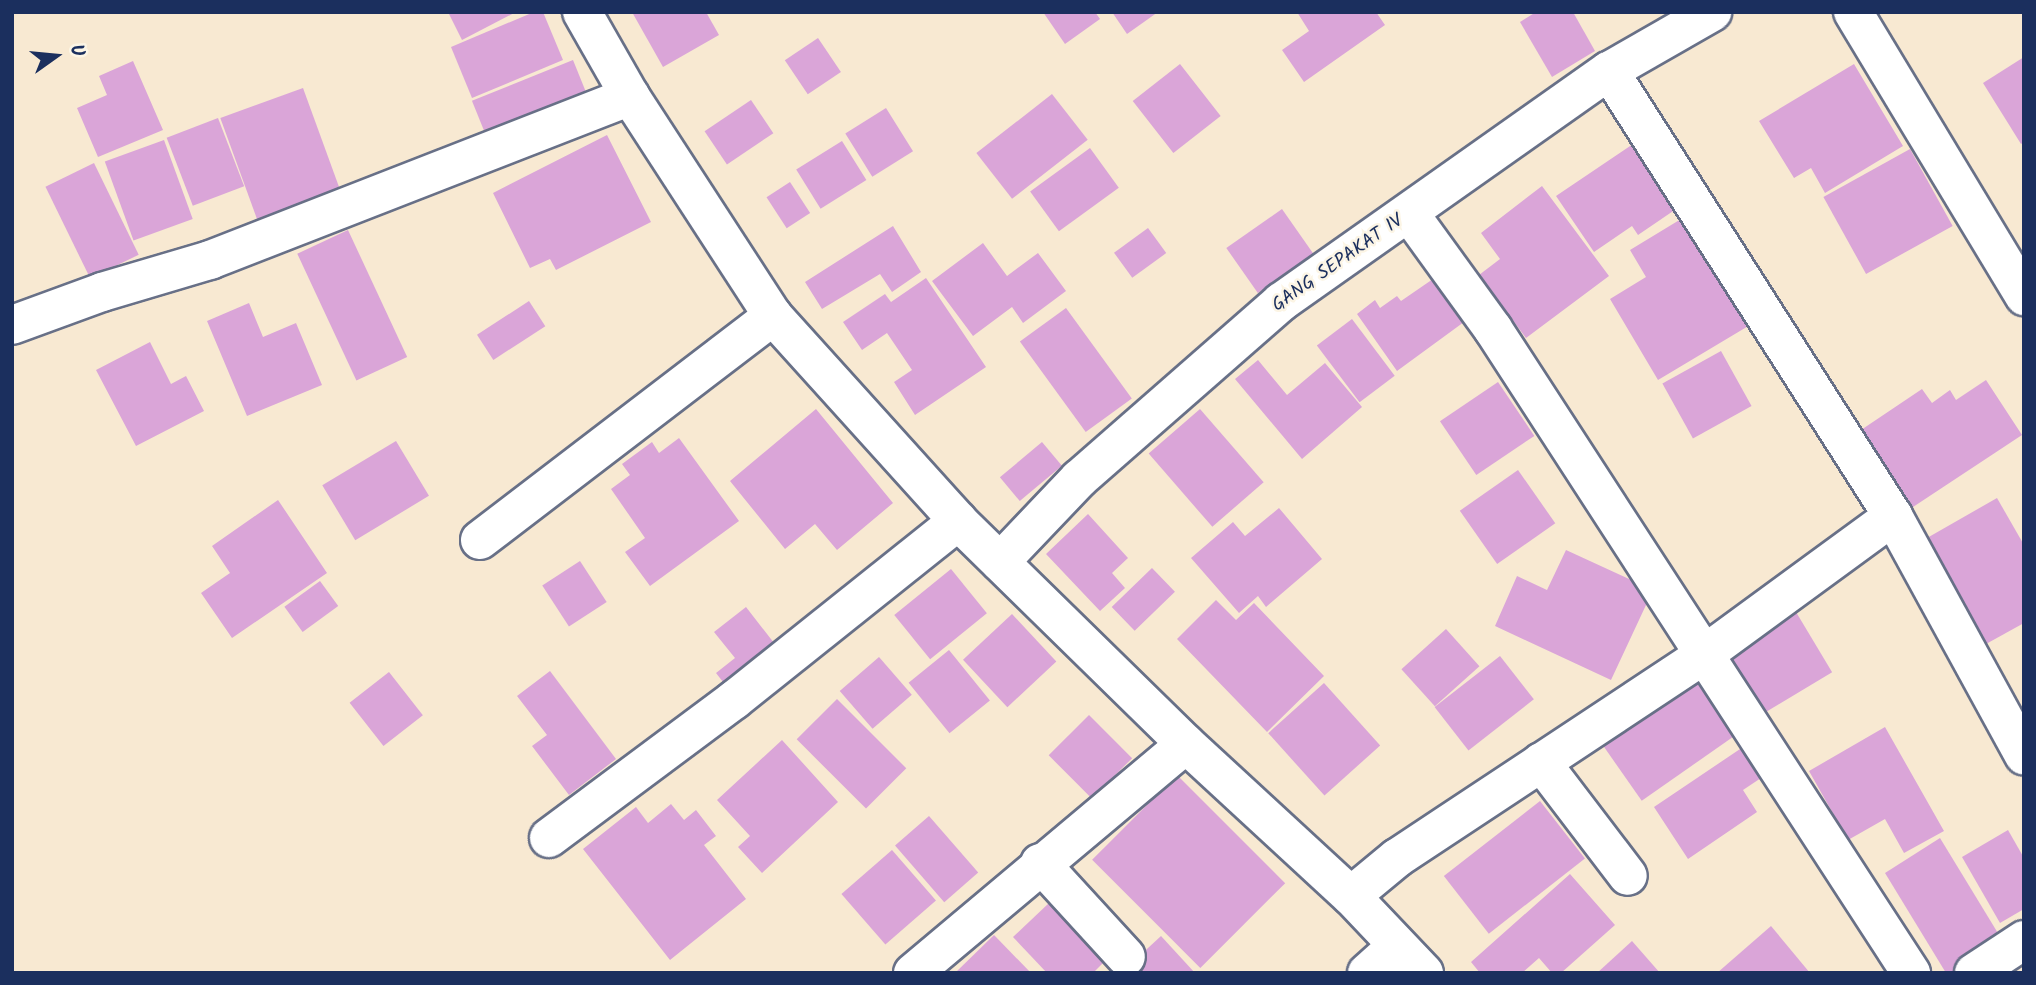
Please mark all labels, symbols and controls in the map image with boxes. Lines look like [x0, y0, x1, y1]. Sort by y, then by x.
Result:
north arrow [21, 21, 91, 91]
text: U [60, 41, 92, 60]
street label: GANG SEPAKAT IV [1268, 210, 1408, 318]

